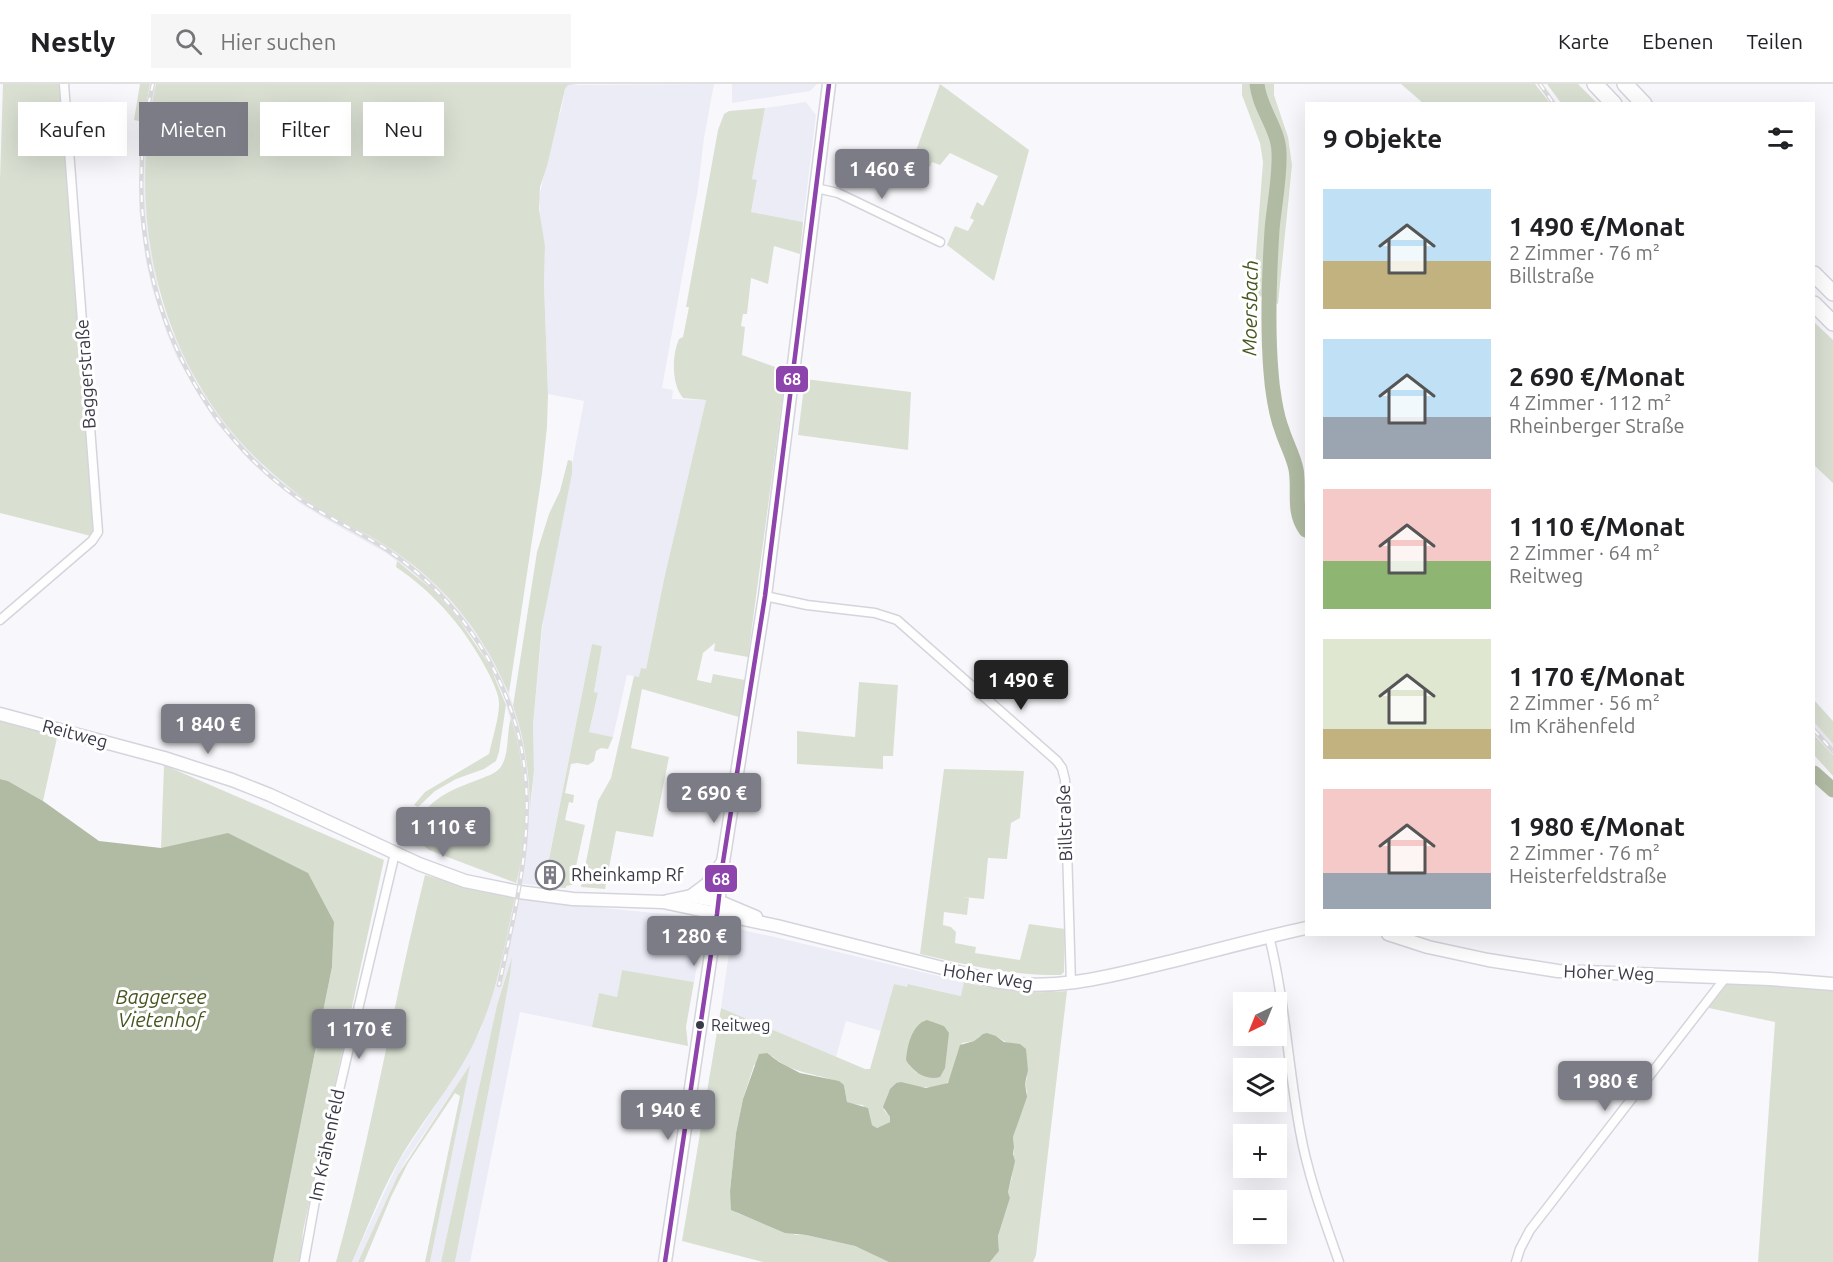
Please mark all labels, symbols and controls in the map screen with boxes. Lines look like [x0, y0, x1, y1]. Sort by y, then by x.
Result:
search box [151, 14, 571, 68]
icon: search [172, 25, 205, 58]
text: Nestly [30, 26, 115, 57]
text: Hier suchen [220, 29, 336, 54]
text: Karte [1558, 29, 1609, 53]
text: Ebenen [1642, 29, 1714, 53]
text: Teilen [1747, 29, 1803, 53]
chip: Kaufen [18, 102, 127, 156]
chip: Mieten [139, 102, 248, 156]
chip: Filter [260, 102, 351, 156]
chip: Neu [363, 102, 444, 156]
icon: filters [1764, 122, 1797, 155]
text: 9 Objekte [1323, 124, 1442, 153]
pin: 1 460 € [827, 149, 937, 200]
text: 1 460 € [849, 157, 915, 180]
text: 1 490 €/Monat [1509, 212, 1685, 241]
icon: home [1371, 213, 1443, 285]
text: 2 Zimmer · 76 m² [1509, 241, 1660, 264]
water label: Moersbach [1237, 260, 1262, 356]
text: Billstraße [1509, 264, 1595, 287]
street label: Baggerstraße [71, 319, 99, 430]
text: 2 690 €/Monat [1509, 362, 1685, 391]
icon: home [1371, 363, 1443, 435]
line badge: 68 [775, 365, 809, 393]
text: 68 [783, 370, 801, 388]
text: 4 Zimmer · 112 m² [1509, 391, 1671, 414]
text: Rheinberger Straße [1509, 414, 1685, 437]
text: 1 110 €/Monat [1509, 512, 1685, 541]
icon: home [1371, 513, 1443, 585]
text: 2 Zimmer · 64 m² [1509, 541, 1660, 564]
text: Reitweg [1509, 564, 1583, 587]
pin: 1 490 € [966, 660, 1076, 711]
text: 1 170 €/Monat [1509, 662, 1685, 691]
icon: home [1371, 663, 1443, 735]
text: 1 490 € [988, 668, 1054, 691]
text: 2 Zimmer · 56 m² [1509, 691, 1660, 714]
pin: 1 840 € [153, 704, 263, 755]
text: 1 840 € [175, 712, 241, 735]
text: Im Krähenfeld [1509, 714, 1635, 737]
street label: Reitweg [40, 715, 110, 751]
pin: 2 690 € [659, 773, 769, 824]
text: 2 690 € [681, 781, 747, 804]
street label: Billstraße [1053, 784, 1075, 862]
pin: 1 110 € [388, 807, 498, 858]
text: 1 980 €/Monat [1509, 812, 1685, 841]
icon: home [1371, 813, 1443, 885]
text: 1 110 € [410, 815, 476, 838]
text: 2 Zimmer · 76 m² [1509, 841, 1660, 864]
building icon: Rheinkamp Rf [534, 859, 566, 891]
place label: Rheinkamp Rf [571, 864, 684, 884]
line badge: 68 [704, 864, 738, 893]
text: Heisterfeldstraße [1509, 864, 1667, 887]
text: 68 [712, 870, 730, 888]
pin: 1 280 € [639, 916, 749, 967]
text: 1 280 € [661, 924, 727, 947]
street label: Hoher Weg [942, 959, 1035, 993]
street label: Hoher Weg [1563, 960, 1655, 984]
water label: Baggersee Vietenhof [115, 985, 207, 1031]
north arrow [1233, 992, 1287, 1046]
map controls [1233, 992, 1287, 1244]
pin: 1 170 € [304, 1009, 414, 1060]
place label: Reitweg [711, 1016, 770, 1034]
text: 1 170 € [326, 1017, 392, 1040]
marker: Reitweg [694, 1019, 706, 1031]
button: layers [1233, 1058, 1287, 1112]
pin: 1 980 € [1550, 1061, 1660, 1112]
text: 1 980 € [1572, 1069, 1638, 1092]
street label: Im Krähenfeld [304, 1087, 348, 1203]
pin: 1 940 € [613, 1090, 723, 1141]
text: 1 940 € [635, 1098, 701, 1121]
button: + [1233, 1124, 1287, 1178]
button: − [1233, 1190, 1287, 1244]

